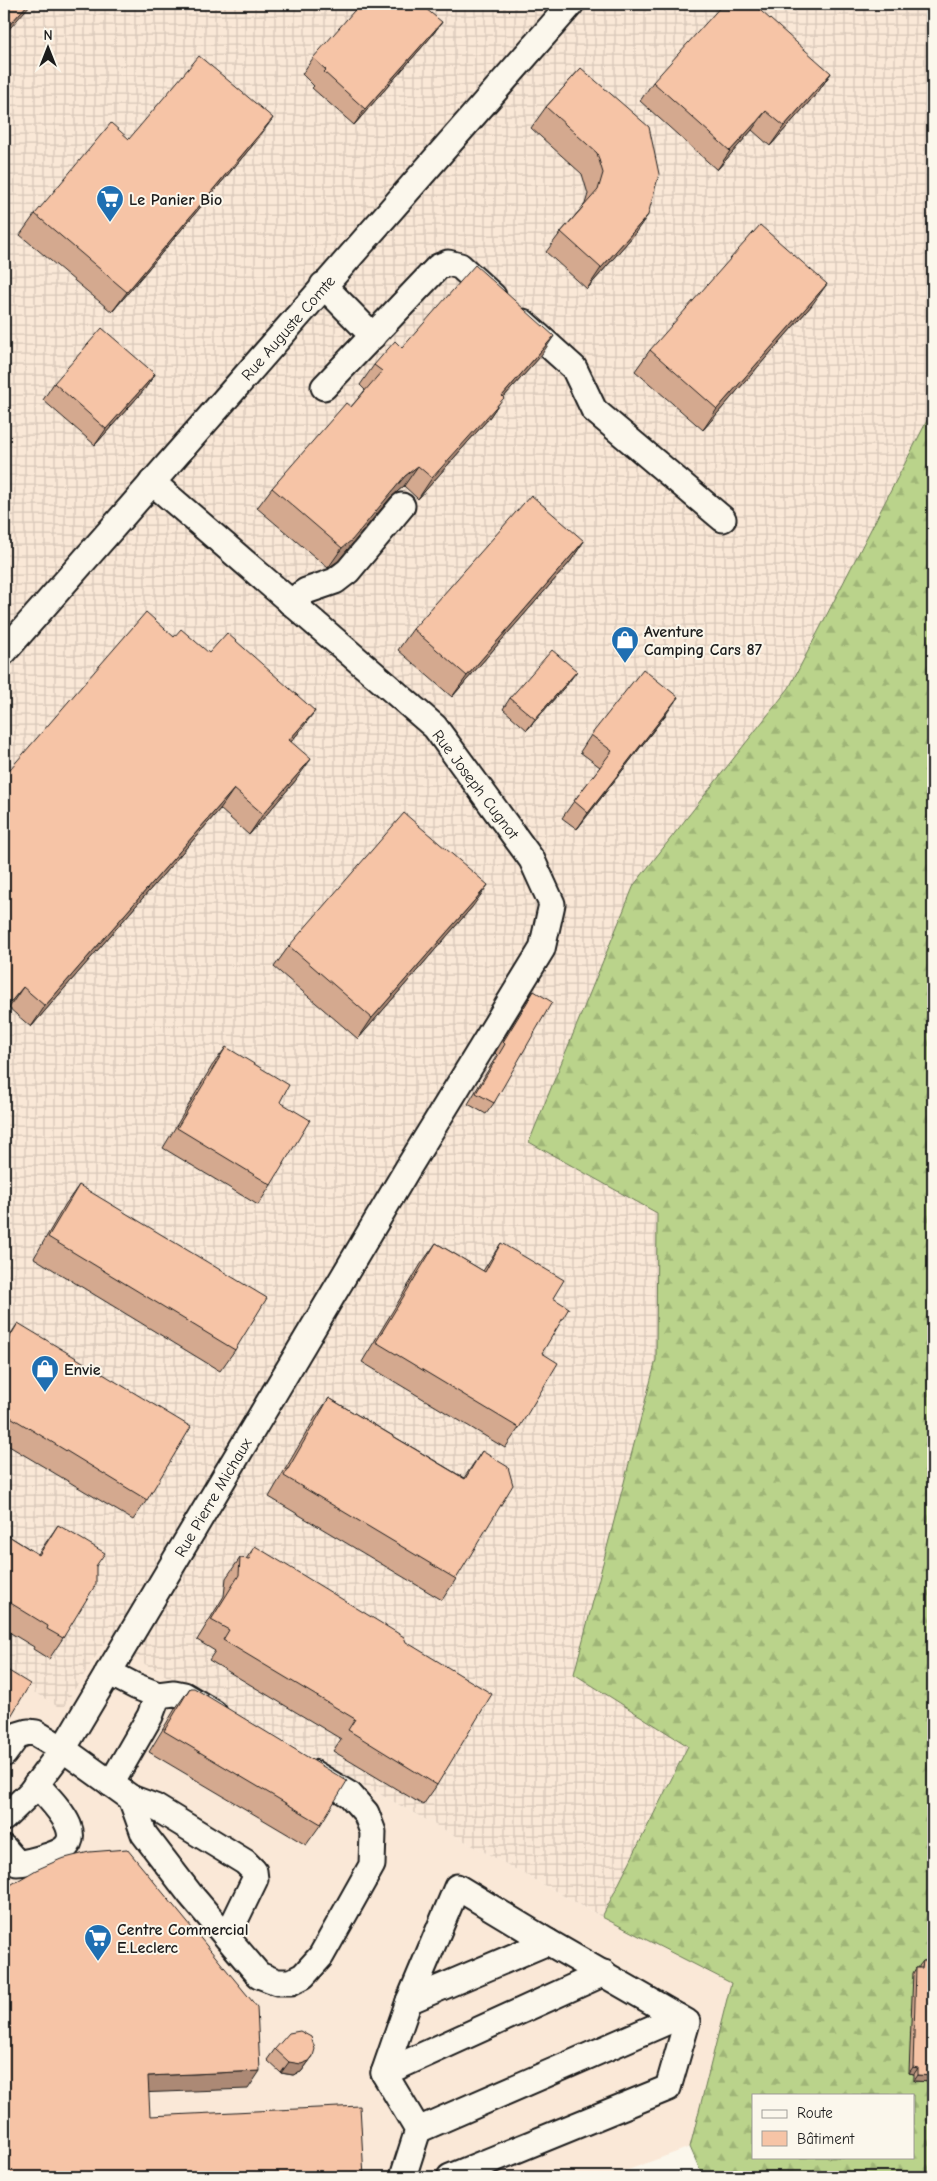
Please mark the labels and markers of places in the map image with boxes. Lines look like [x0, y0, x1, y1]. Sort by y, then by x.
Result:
supermarket icon: Le Panier Bio [95, 184, 125, 223]
place label: Le Panier Bio [129, 191, 222, 209]
place label: Aventure Camping Cars 87 [644, 623, 763, 659]
shop icon: Aventure Camping Cars 87 [610, 625, 640, 664]
shop icon: Envie [30, 1354, 60, 1393]
place label: Envie [64, 1361, 101, 1379]
place label: Centre Commercial E.Leclerc [117, 1921, 248, 1957]
supermarket icon: Centre Commercial E.Leclerc [83, 1923, 113, 1962]

